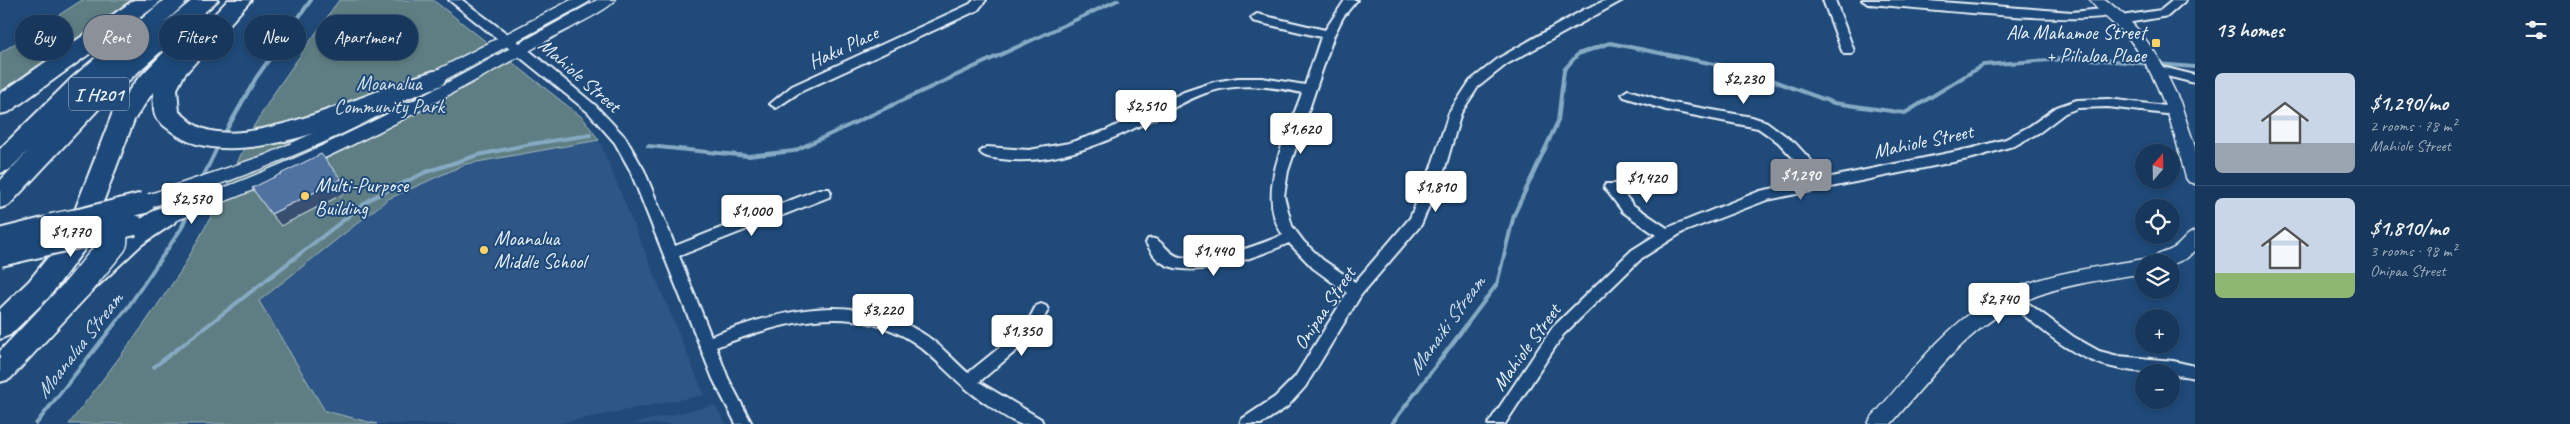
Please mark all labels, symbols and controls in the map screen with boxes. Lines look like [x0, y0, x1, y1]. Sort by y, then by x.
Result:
chip: Buy [15, 15, 73, 60]
chip: Rent [83, 15, 149, 60]
chip: Filters [159, 15, 234, 60]
chip: New [244, 15, 306, 60]
chip: Apartment [316, 15, 418, 60]
icon: filters [2522, 16, 2550, 44]
text: 13 homes [2215, 17, 2284, 43]
street label: Haku Place [804, 20, 884, 75]
place label: Ala Mahamoe Street + Pilialoa Place [2006, 20, 2149, 68]
street label: Mahiole Street [533, 33, 628, 120]
marker: Ala Mahamoe Street + Pilialoa Place [2150, 37, 2162, 49]
pin: $2,230 [1703, 62, 1785, 105]
text: $2,230 [1724, 69, 1764, 89]
park label: Moanalua Community Park [334, 71, 446, 119]
road number: I H201 [69, 78, 129, 110]
pin: $2,510 [1105, 90, 1187, 132]
text: $1,290/mo [2370, 90, 2448, 116]
icon: home [2255, 93, 2315, 153]
text: $2,510 [1127, 96, 1165, 116]
pin: $1,620 [1260, 112, 1342, 155]
text: 2 rooms · 78 m² [2370, 116, 2456, 136]
street label: Mahiole Street [1871, 118, 1977, 164]
text: $1,620 [1281, 119, 1321, 139]
text: Mahiole Street [2370, 136, 2451, 156]
north arrow [2135, 144, 2180, 189]
map controls [2135, 144, 2180, 409]
pin: $1,290 [1760, 158, 1842, 201]
pin: $1,420 [1606, 162, 1688, 204]
text: $1,290 [1782, 165, 1820, 185]
text: $1,420 [1627, 168, 1667, 188]
pin: $1,810 [1395, 170, 1477, 213]
place label: Multi-Purpose Building [315, 173, 410, 221]
text: $1,810 [1416, 177, 1456, 197]
pin: $2,570 [151, 182, 233, 225]
text: $2,570 [173, 189, 211, 209]
marker: Multi-Purpose Building [299, 190, 311, 202]
pin: $1,000 [711, 194, 793, 237]
button: locate [2135, 199, 2180, 244]
text: $1,000 [732, 201, 772, 221]
text: $1,810/mo [2370, 215, 2448, 241]
pin: $1,770 [30, 216, 112, 258]
icon: home [2255, 218, 2315, 278]
text: $1,770 [51, 222, 91, 242]
place label: Moanalua Middle School [494, 226, 589, 274]
pin: $1,440 [1173, 234, 1255, 277]
text: $1,440 [1194, 241, 1234, 261]
text: 3 rooms · 98 m² [2370, 241, 2456, 261]
marker: Moanalua Middle School [478, 244, 490, 256]
button: layers [2135, 254, 2180, 299]
street label: Onipaa Street [1288, 260, 1363, 354]
text: Onipaa Street [2370, 261, 2446, 281]
water label: Manaiki Stream [1401, 269, 1492, 379]
pin: $2,740 [1958, 282, 2040, 325]
water label: Moanalua Stream [30, 285, 130, 403]
text: $2,740 [1979, 289, 2019, 309]
pin: $3,220 [842, 294, 924, 336]
street label: Mahiole Street [1487, 297, 1568, 396]
text: $3,220 [863, 300, 903, 320]
button: + [2135, 309, 2180, 354]
pin: $1,350 [981, 314, 1063, 357]
text: $1,350 [1003, 321, 1041, 341]
button: − [2135, 364, 2180, 409]

